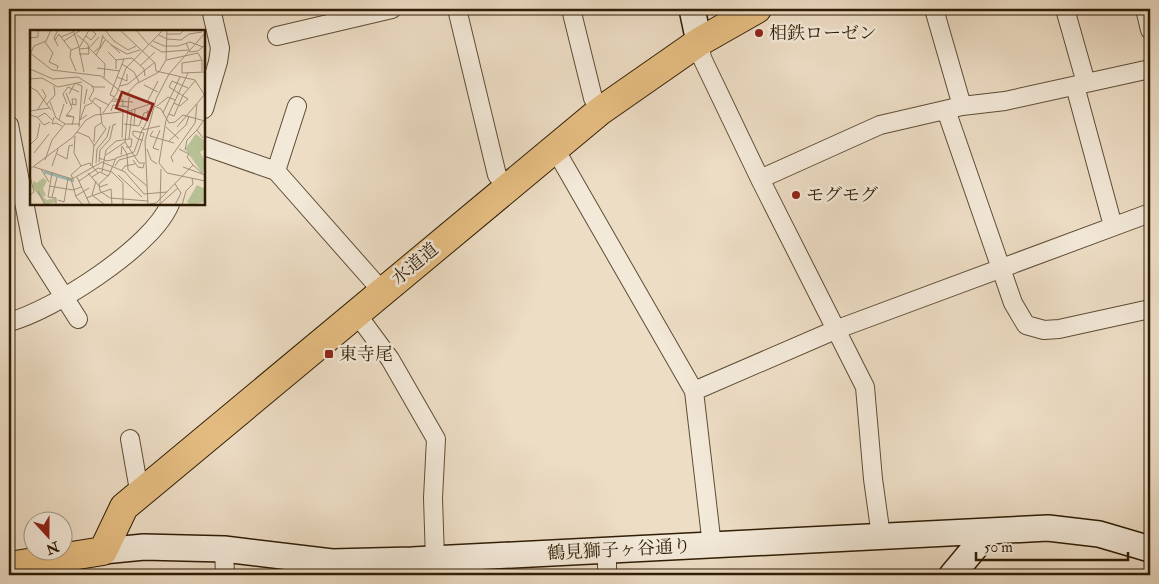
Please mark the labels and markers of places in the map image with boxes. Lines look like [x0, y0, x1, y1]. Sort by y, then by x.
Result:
place label: 相鉄ローゼン [769, 22, 877, 45]
marker: 相鉄ローゼン [753, 27, 765, 39]
place label: モグモグ [806, 184, 878, 207]
marker: モグモグ [790, 189, 802, 201]
place label: 東寺尾 [339, 343, 393, 366]
marker: 東寺尾 [323, 348, 335, 360]

